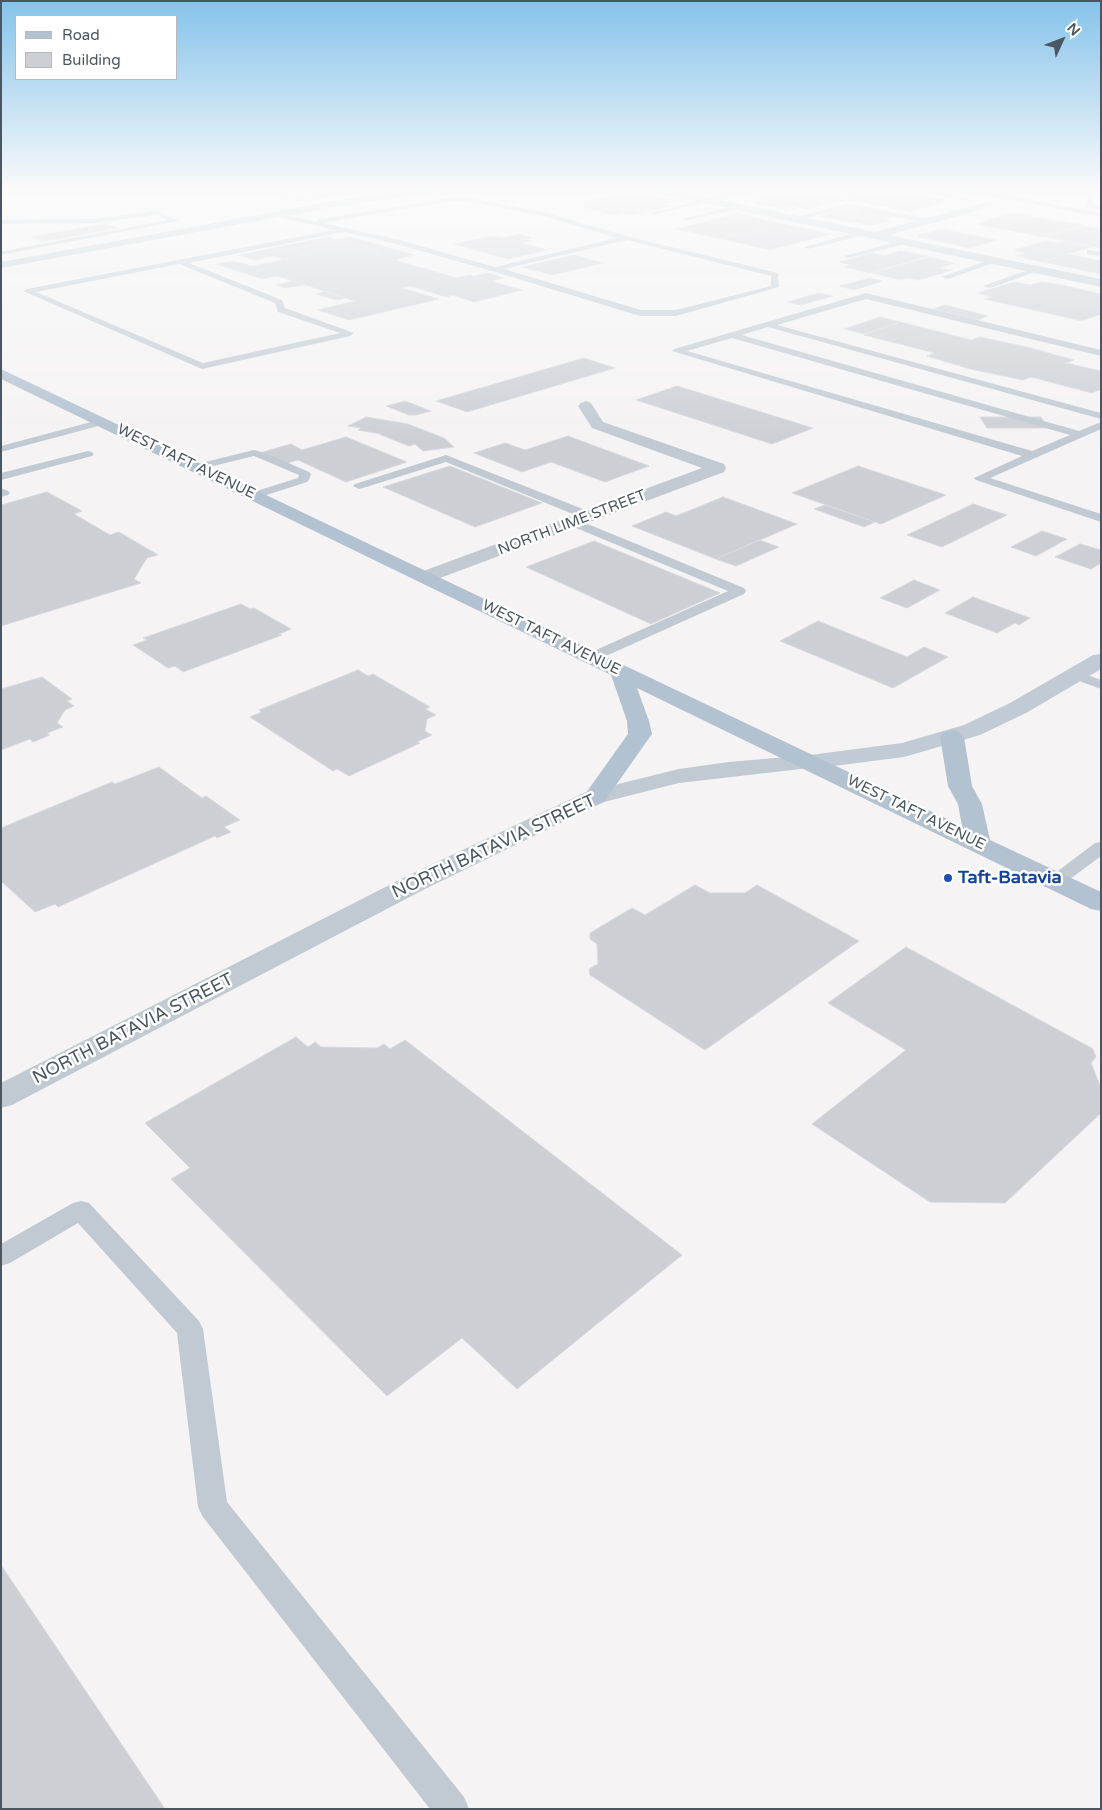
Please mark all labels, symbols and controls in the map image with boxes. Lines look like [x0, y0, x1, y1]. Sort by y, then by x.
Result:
legend [15, 15, 178, 80]
north arrow [1037, 15, 1087, 65]
text: N [1063, 20, 1083, 39]
text: Road [62, 26, 100, 44]
text: Building [62, 51, 121, 69]
street label: WEST TAFT AVENUE [114, 421, 258, 503]
street label: NORTH LIME STREET [496, 486, 648, 560]
street label: WEST TAFT AVENUE [479, 597, 623, 679]
street label: WEST TAFT AVENUE [844, 772, 988, 854]
street label: NORTH BATAVIA STREET [389, 790, 599, 904]
place label: Taft-Batavia [958, 867, 1062, 889]
marker: Taft-Batavia [942, 872, 954, 884]
street label: NORTH BATAVIA STREET [29, 969, 237, 1089]

